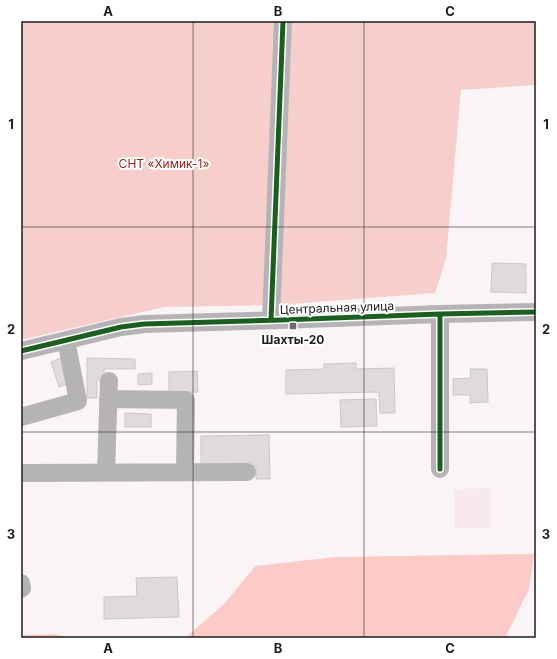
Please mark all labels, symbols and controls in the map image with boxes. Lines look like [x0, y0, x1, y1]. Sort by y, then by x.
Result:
text: A [103, 3, 113, 19]
text: B [274, 3, 283, 19]
text: C [445, 3, 455, 19]
text: 1 [8, 116, 14, 132]
text: 1 [543, 116, 549, 132]
park label: СНТ «Химик-1» [119, 156, 209, 171]
street label: Центральная улица [280, 298, 394, 317]
text: 2 [7, 321, 15, 337]
marker: Шахты-20 [288, 321, 298, 331]
text: 2 [542, 321, 550, 337]
place label: Шахты-20 [262, 332, 324, 347]
text: 3 [7, 526, 15, 542]
text: 3 [542, 526, 550, 542]
text: A [103, 640, 113, 656]
text: B [274, 640, 283, 656]
text: C [445, 640, 455, 656]

